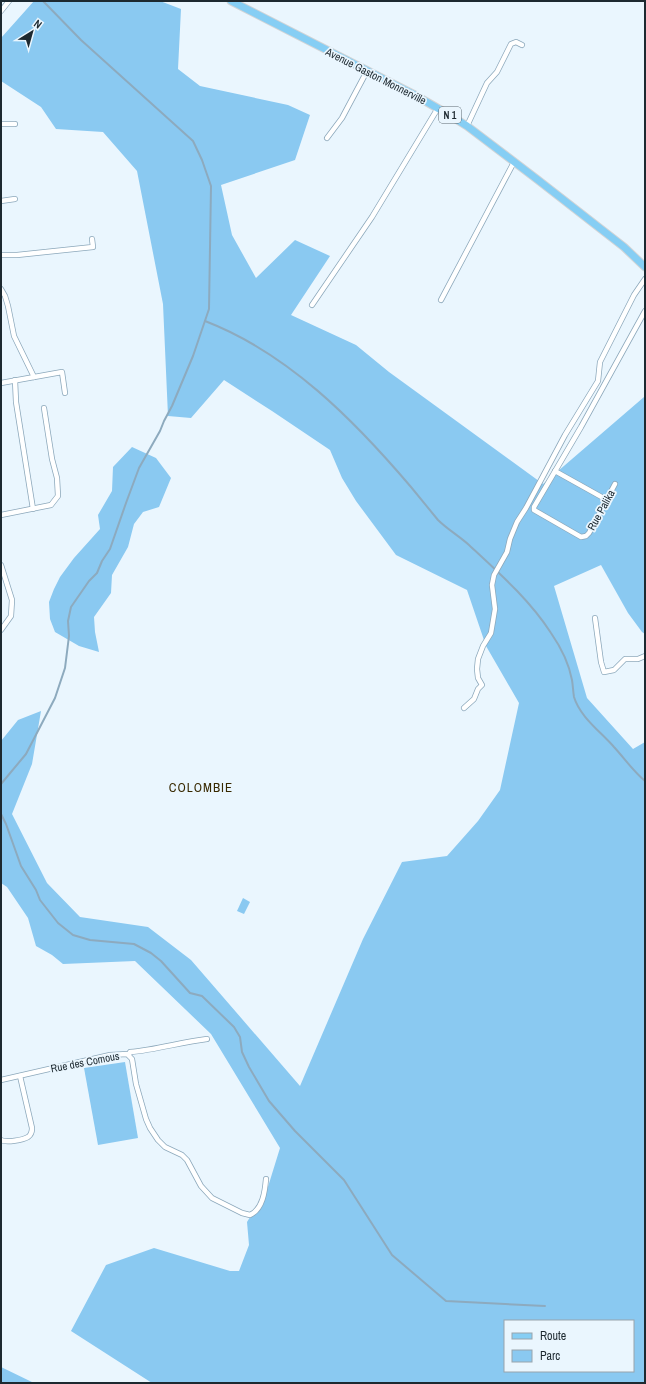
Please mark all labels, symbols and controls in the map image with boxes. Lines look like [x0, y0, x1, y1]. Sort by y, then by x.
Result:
north arrow [12, 12, 52, 52]
text: N [31, 16, 45, 32]
street label: Avenue Gaston Monnerville [322, 44, 429, 107]
road number: N 1 [439, 107, 461, 123]
street label: Rue Palika [584, 487, 618, 533]
district label: COLOMBIE [169, 779, 233, 796]
street label: Rue des Comous [49, 1048, 121, 1076]
legend [504, 1320, 634, 1372]
text: Route [540, 1328, 566, 1344]
text: Parc [540, 1348, 560, 1364]

